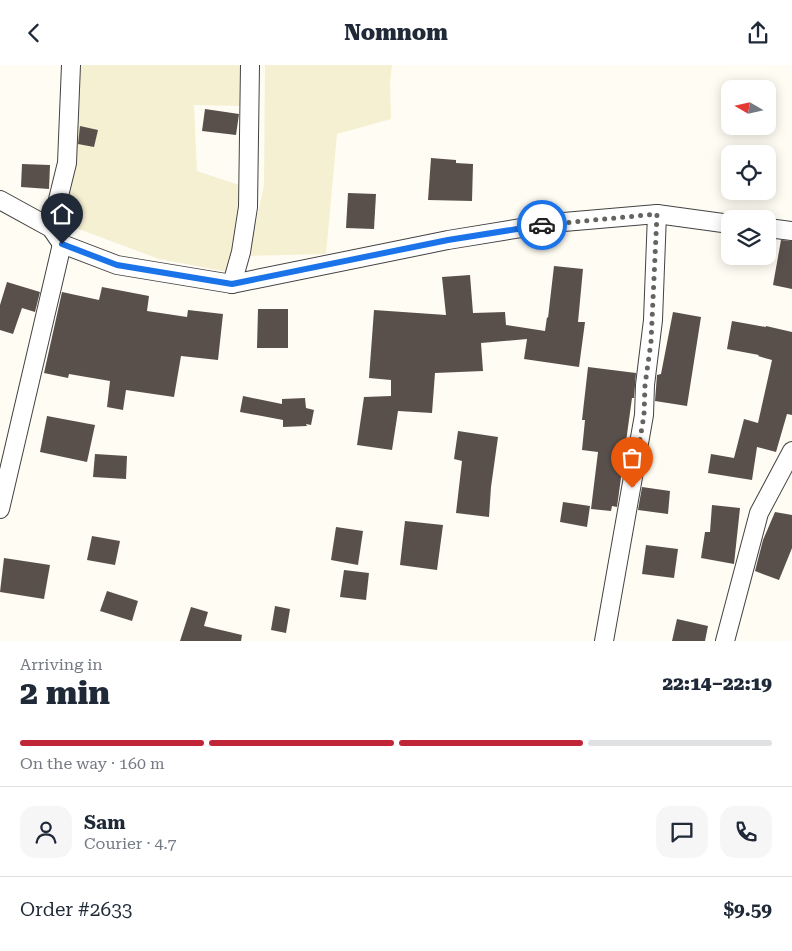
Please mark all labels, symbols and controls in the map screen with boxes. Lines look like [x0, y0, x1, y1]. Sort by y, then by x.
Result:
icon: back [20, 19, 48, 47]
icon: share [744, 19, 772, 47]
text: Nomnom [344, 20, 448, 45]
north arrow [721, 80, 776, 135]
map controls [721, 80, 776, 265]
button: locate [721, 145, 776, 200]
pin [41, 193, 83, 244]
icon: home [48, 200, 76, 228]
courier [517, 200, 567, 250]
button: layers [721, 210, 776, 265]
icon: car [528, 211, 556, 239]
pin [611, 437, 653, 488]
icon: bag [618, 444, 646, 472]
text: Arriving in [20, 655, 103, 674]
text: 22:14–22:19 [663, 672, 772, 695]
text: 2 min [20, 674, 110, 712]
text: On the way · 160 m [20, 754, 165, 773]
button: person [20, 806, 72, 858]
button: chat [656, 806, 708, 858]
button: phone [720, 806, 772, 858]
text: Sam [84, 811, 126, 834]
text: Courier · 4.7 [84, 834, 177, 853]
text: Order #2633 [20, 898, 132, 921]
text: $9.59 [723, 898, 772, 921]

